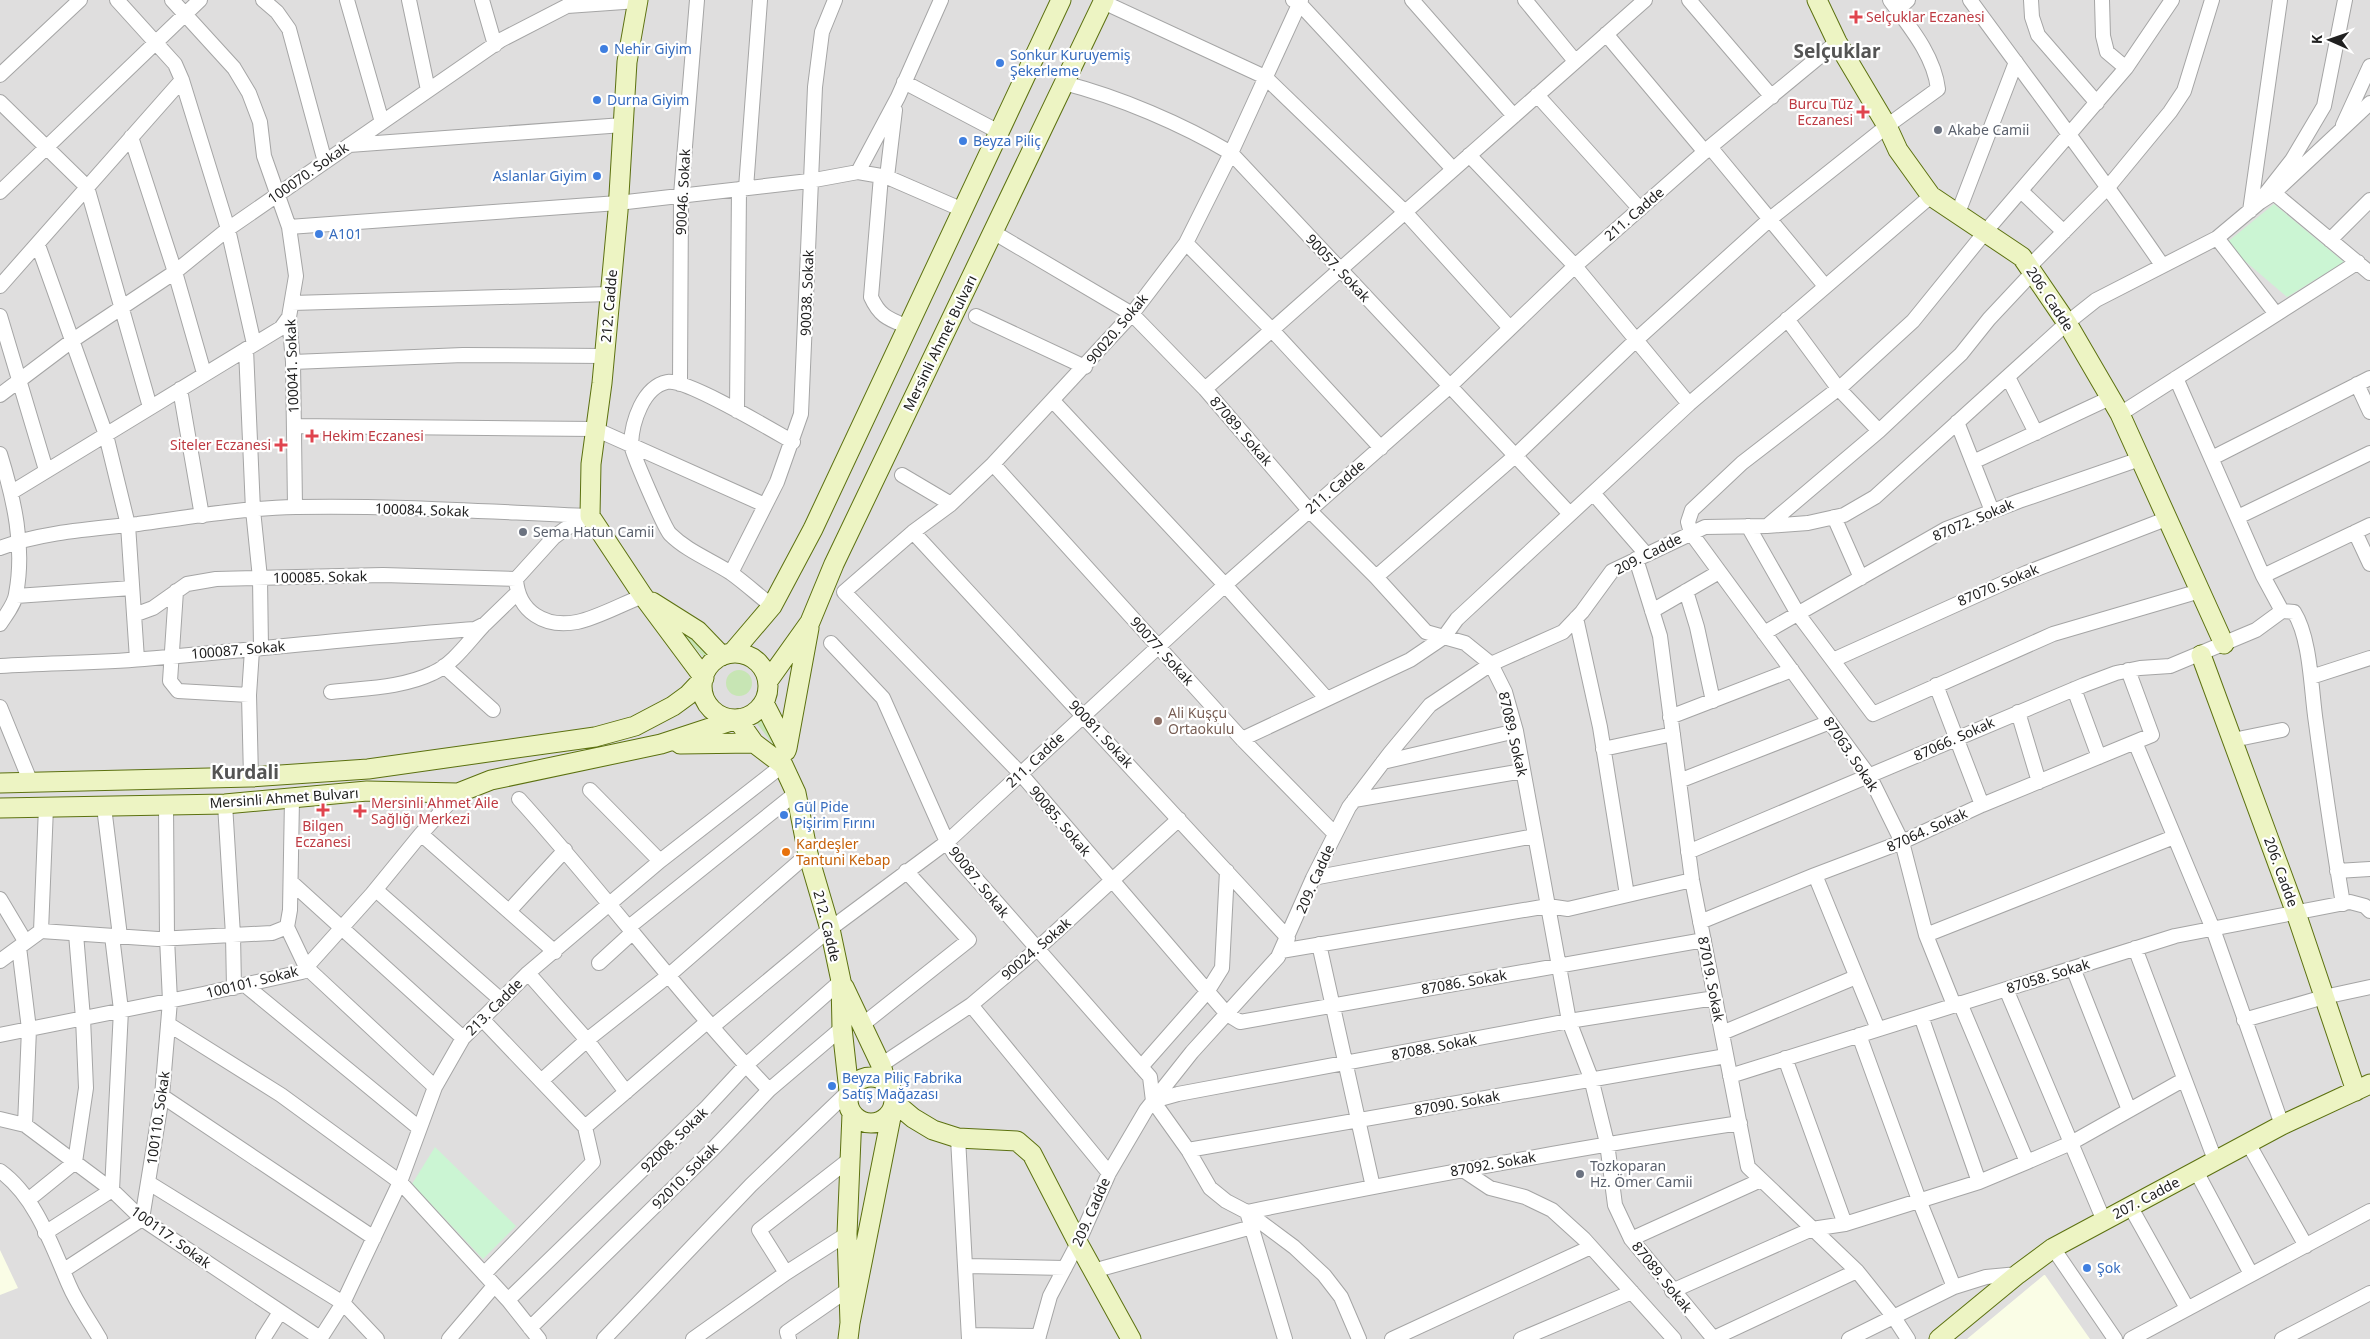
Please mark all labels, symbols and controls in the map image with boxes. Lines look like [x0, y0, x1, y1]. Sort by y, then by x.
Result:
place label: Selçuklar Eczanesi [1866, 7, 1985, 26]
marker: Selçuklar Eczanesi [1850, 11, 1862, 23]
north arrow [2305, 15, 2355, 65]
text: K [2307, 34, 2326, 45]
district label: Selçuklar [1794, 38, 1881, 64]
place label: Nehir Giyim [614, 39, 692, 58]
marker: Nehir Giyim [598, 43, 610, 55]
place label: Sonkur Kuruyemiş Şekerleme [1010, 45, 1131, 80]
marker: Sonkur Kuruyemiş Şekerleme [994, 57, 1006, 69]
place label: Durna Giyim [607, 90, 689, 109]
marker: Durna Giyim [591, 94, 603, 106]
place label: Burcu Tüz Eczanesi [1788, 94, 1853, 129]
marker: Burcu Tüz Eczanesi [1857, 106, 1869, 118]
place label: Akabe Camii [1948, 120, 2029, 139]
marker: Akabe Camii [1932, 124, 1944, 136]
place label: Beyza Piliç [973, 131, 1041, 150]
marker: Beyza Piliç [957, 135, 969, 147]
street label: 100070. Sokak [264, 137, 352, 207]
street label: 90046. Sokak [671, 148, 694, 236]
place label: Aslanlar Giyim [493, 166, 587, 185]
marker: Aslanlar Giyim [591, 170, 603, 182]
street label: 211. Cadde [1600, 182, 1668, 245]
place label: A101 [329, 224, 362, 243]
marker: A101 [313, 228, 325, 240]
street label: 90057. Sokak [1302, 230, 1375, 306]
street label: 90038. Sokak [795, 249, 818, 336]
street label: 206. Cadde [2023, 263, 2078, 335]
street label: 212. Cadde [596, 269, 621, 343]
street label: Mersinli Ahmet Bulvarı [898, 272, 981, 414]
street label: 90020. Sokak [1082, 289, 1152, 368]
street label: 100041. Sokak [280, 318, 303, 414]
street label: 87089. Sokak [1206, 392, 1277, 470]
place label: Hekim Eczanesi [322, 426, 424, 445]
marker: Hekim Eczanesi [306, 430, 318, 442]
place label: Siteler Eczanesi [170, 435, 271, 454]
marker: Siteler Eczanesi [275, 439, 287, 451]
street label: 211. Cadde [1301, 455, 1369, 518]
street label: 87072. Sokak [1929, 494, 2017, 545]
street label: 100084. Sokak [375, 498, 470, 521]
place label: Sema Hatun Camii [533, 522, 654, 541]
marker: Sema Hatun Camii [517, 526, 529, 538]
street label: 209. Cadde [1611, 528, 1685, 579]
street label: 87070. Sokak [1954, 559, 2042, 610]
street label: 100085. Sokak [273, 566, 368, 587]
street label: 90077. Sokak [1126, 612, 1199, 690]
street label: 100087. Sokak [190, 636, 286, 663]
street label: 87089. Sokak [1495, 690, 1533, 779]
street label: 90081. Sokak [1065, 696, 1138, 772]
place label: Ali Kuşçu Ortaokulu [1168, 703, 1235, 738]
street label: 87066. Sokak [1910, 712, 1998, 765]
street label: 87063. Sokak [1819, 713, 1884, 795]
marker: Ali Kuşçu Ortaokulu [1152, 715, 1164, 727]
street label: 211. Cadde [1001, 728, 1068, 792]
district label: Kurdali [211, 759, 279, 785]
street label: 90085. Sokak [1025, 781, 1096, 860]
street label: Mersinli Ahmet Bulvarı [209, 783, 359, 812]
place label: Mersinli Ahmet Aile Sağlığı Merkezi [371, 793, 499, 828]
place label: Gül Pide Pişirim Fırını [794, 797, 875, 832]
street label: 87064. Sokak [1883, 803, 1971, 856]
marker: Bilgen Eczanesi [317, 804, 329, 816]
marker: Mersinli Ahmet Aile Sağlığı Merkezi [353, 804, 367, 818]
marker: Gül Pide Pişirim Fırını [778, 809, 790, 821]
place label: Bilgen Eczanesi [295, 816, 351, 851]
place label: Kardeşler Tantuni Kebap [796, 834, 890, 869]
street label: 206. Cadde [2260, 834, 2303, 910]
street label: 209. Cadde [1291, 841, 1338, 916]
street label: 90087. Sokak [945, 842, 1014, 922]
marker: Kardeşler Tantuni Kebap [780, 846, 792, 858]
street label: 212. Cadde [809, 888, 846, 964]
street label: 90024. Sokak [997, 913, 1075, 984]
street label: 87019. Sokak [1694, 935, 1729, 1024]
street label: 87058. Sokak [2004, 954, 2092, 997]
street label: 100101. Sokak [204, 961, 300, 1002]
street label: 87086. Sokak [1420, 965, 1509, 998]
street label: 213. Cadde [461, 974, 526, 1039]
street label: 87088. Sokak [1390, 1029, 1479, 1064]
place label: Beyza Piliç Fabrika Satış Mağazası [842, 1068, 962, 1103]
street label: 100110. Sokak [142, 1069, 174, 1166]
marker: Beyza Piliç Fabrika Satış Mağazası [826, 1080, 838, 1092]
street label: 87090. Sokak [1413, 1086, 1502, 1119]
street label: 92008. Sokak [636, 1102, 712, 1176]
street label: 92010. Sokak [647, 1138, 722, 1213]
street label: 87092. Sokak [1449, 1147, 1538, 1180]
place label: Tozkoparan Hz. Ömer Camii [1590, 1156, 1693, 1191]
marker: Tozkoparan Hz. Ömer Camii [1574, 1168, 1586, 1180]
street label: 207. Cadde [2109, 1172, 2183, 1223]
street label: 209. Cadde [1067, 1174, 1114, 1249]
street label: 100117. Sokak [128, 1201, 215, 1272]
street label: 87089. Sokak [1628, 1237, 1697, 1317]
place label: Şok [2097, 1258, 2121, 1277]
marker: Şok [2081, 1262, 2093, 1274]

